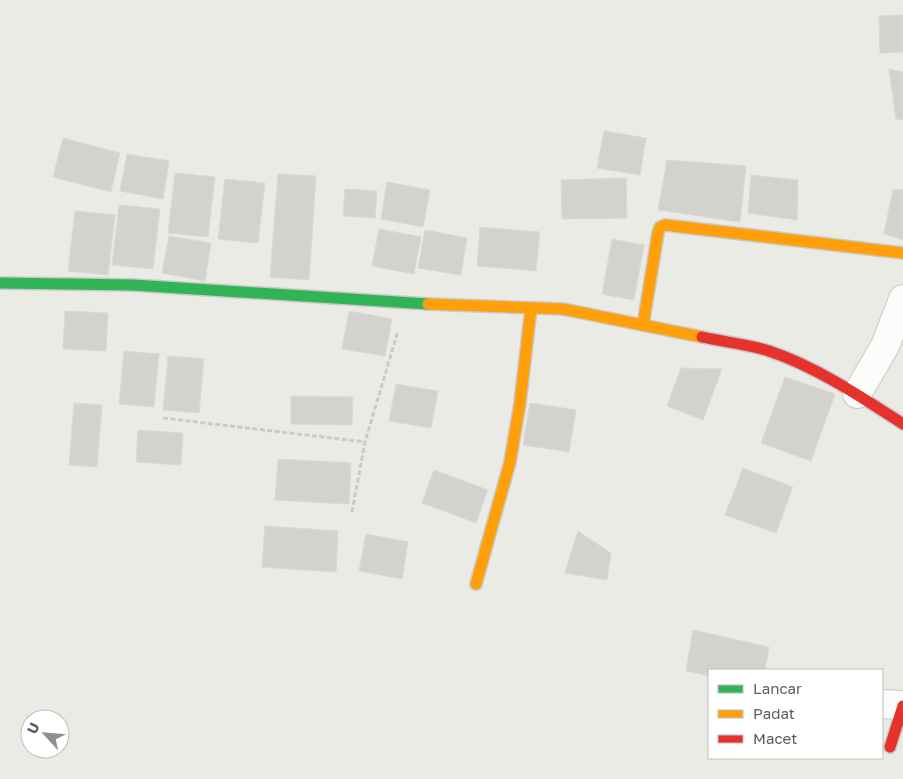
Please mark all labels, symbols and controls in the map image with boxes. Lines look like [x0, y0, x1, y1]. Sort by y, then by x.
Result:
legend [708, 669, 883, 759]
text: Lancar [753, 679, 802, 697]
text: Padat [753, 704, 795, 722]
north arrow [20, 709, 70, 759]
text: U [23, 720, 43, 736]
text: Macet [753, 729, 797, 747]

